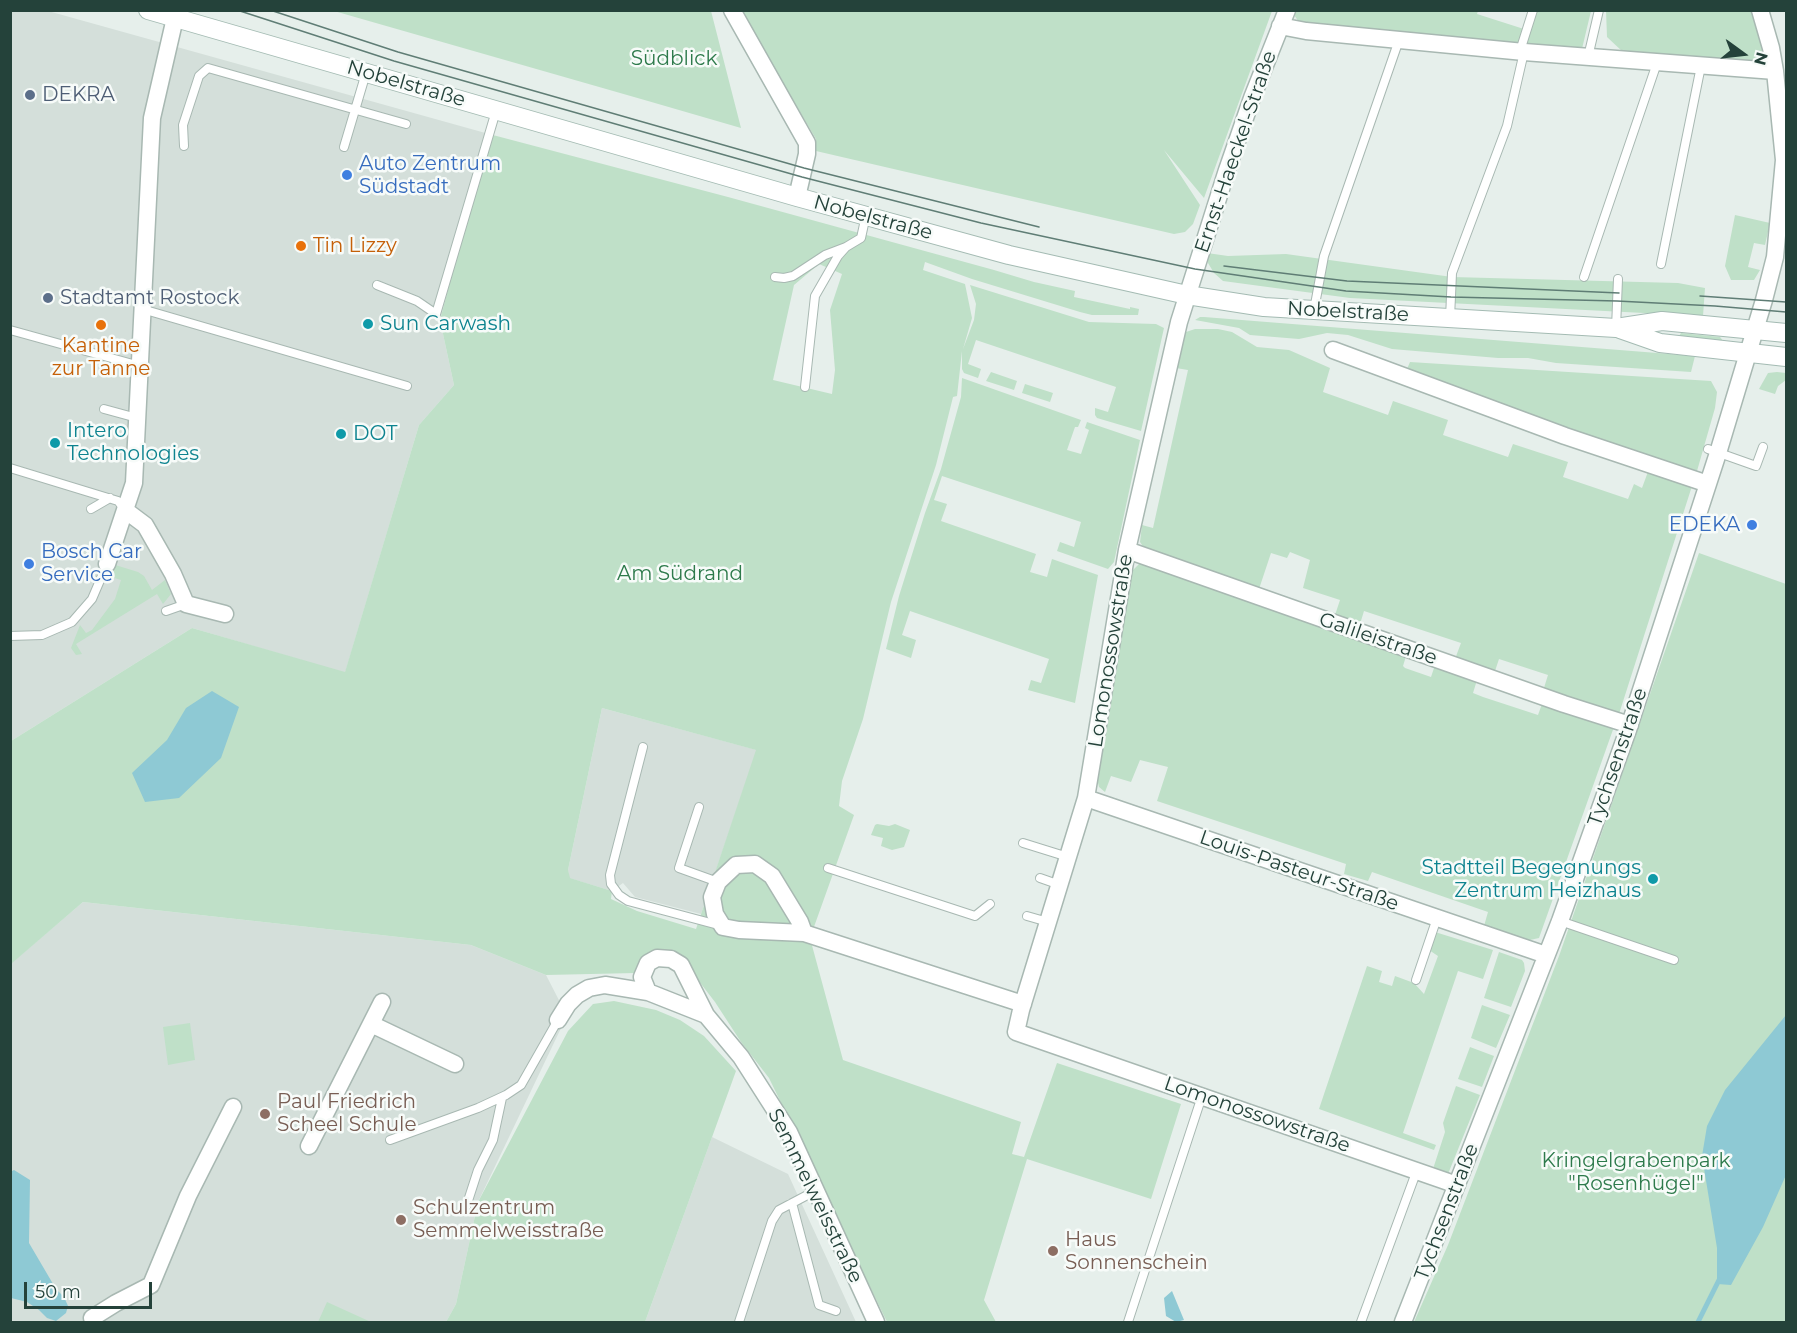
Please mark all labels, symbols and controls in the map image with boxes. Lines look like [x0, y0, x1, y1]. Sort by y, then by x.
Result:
north arrow [1713, 24, 1773, 84]
park label: Südblick [631, 47, 717, 71]
street label: Ernst-Haeckel-Straße [1190, 48, 1282, 256]
text: N [1750, 50, 1772, 67]
street label: Nobelstraße [344, 56, 468, 112]
place label: DEKRA [42, 83, 115, 107]
marker: DEKRA [23, 88, 37, 102]
place label: Auto Zentrum Südstadt [359, 152, 501, 199]
marker: Auto Zentrum Südstadt [340, 168, 354, 182]
street label: Nobelstraße [811, 191, 935, 245]
place label: Tin Lizzy [313, 234, 397, 258]
marker: Tin Lizzy [294, 239, 308, 253]
place label: Stadtamt Rostock [60, 286, 239, 310]
marker: Stadtamt Rostock [41, 291, 55, 305]
street label: Nobelstraße [1286, 297, 1410, 327]
place label: Sun Carwash [380, 312, 511, 336]
marker: Sun Carwash [361, 317, 375, 331]
marker: Kantine zur Tanne [94, 318, 108, 332]
place label: Kantine zur Tanne [52, 334, 150, 381]
place label: Intero Technologies [67, 419, 199, 466]
place label: DOT [353, 422, 398, 446]
marker: DOT [334, 427, 348, 441]
marker: Intero Technologies [48, 436, 62, 450]
place label: EDEKA [1669, 513, 1740, 537]
marker: EDEKA [1745, 518, 1759, 532]
place label: Bosch Car Service [41, 540, 142, 587]
street label: Lomonossowstraße [1084, 553, 1138, 749]
marker: Bosch Car Service [22, 557, 36, 571]
park label: Am Südrand [617, 562, 743, 586]
street label: Galileistraße [1316, 608, 1440, 670]
street label: Tychsenstraße [1583, 685, 1653, 829]
street label: Louis-Pasteur-Straße [1196, 826, 1402, 916]
place label: Stadtteil Begegnungs Zentrum Heizhaus [1422, 856, 1641, 903]
marker: Stadtteil Begegnungs Zentrum Heizhaus [1646, 872, 1660, 886]
street label: Lomonossowstraße [1161, 1072, 1353, 1158]
place label: Paul Friedrich Scheel Schule [277, 1090, 417, 1137]
street label: Semmelweisstraße [762, 1105, 868, 1287]
marker: Paul Friedrich Scheel Schule [258, 1107, 272, 1121]
street label: Tychsenstraße [1410, 1140, 1484, 1284]
park label: Kringelgrabenpark "Rosenhügel" [1542, 1149, 1730, 1196]
place label: Schulzentrum Semmelweisstraße [413, 1196, 604, 1243]
marker: Schulzentrum Semmelweisstraße [394, 1213, 408, 1227]
place label: Haus Sonnenschein [1065, 1228, 1208, 1275]
marker: Haus Sonnenschein [1046, 1244, 1060, 1258]
scale bar [27, 1270, 154, 1308]
text: 50 m [35, 1281, 81, 1303]

